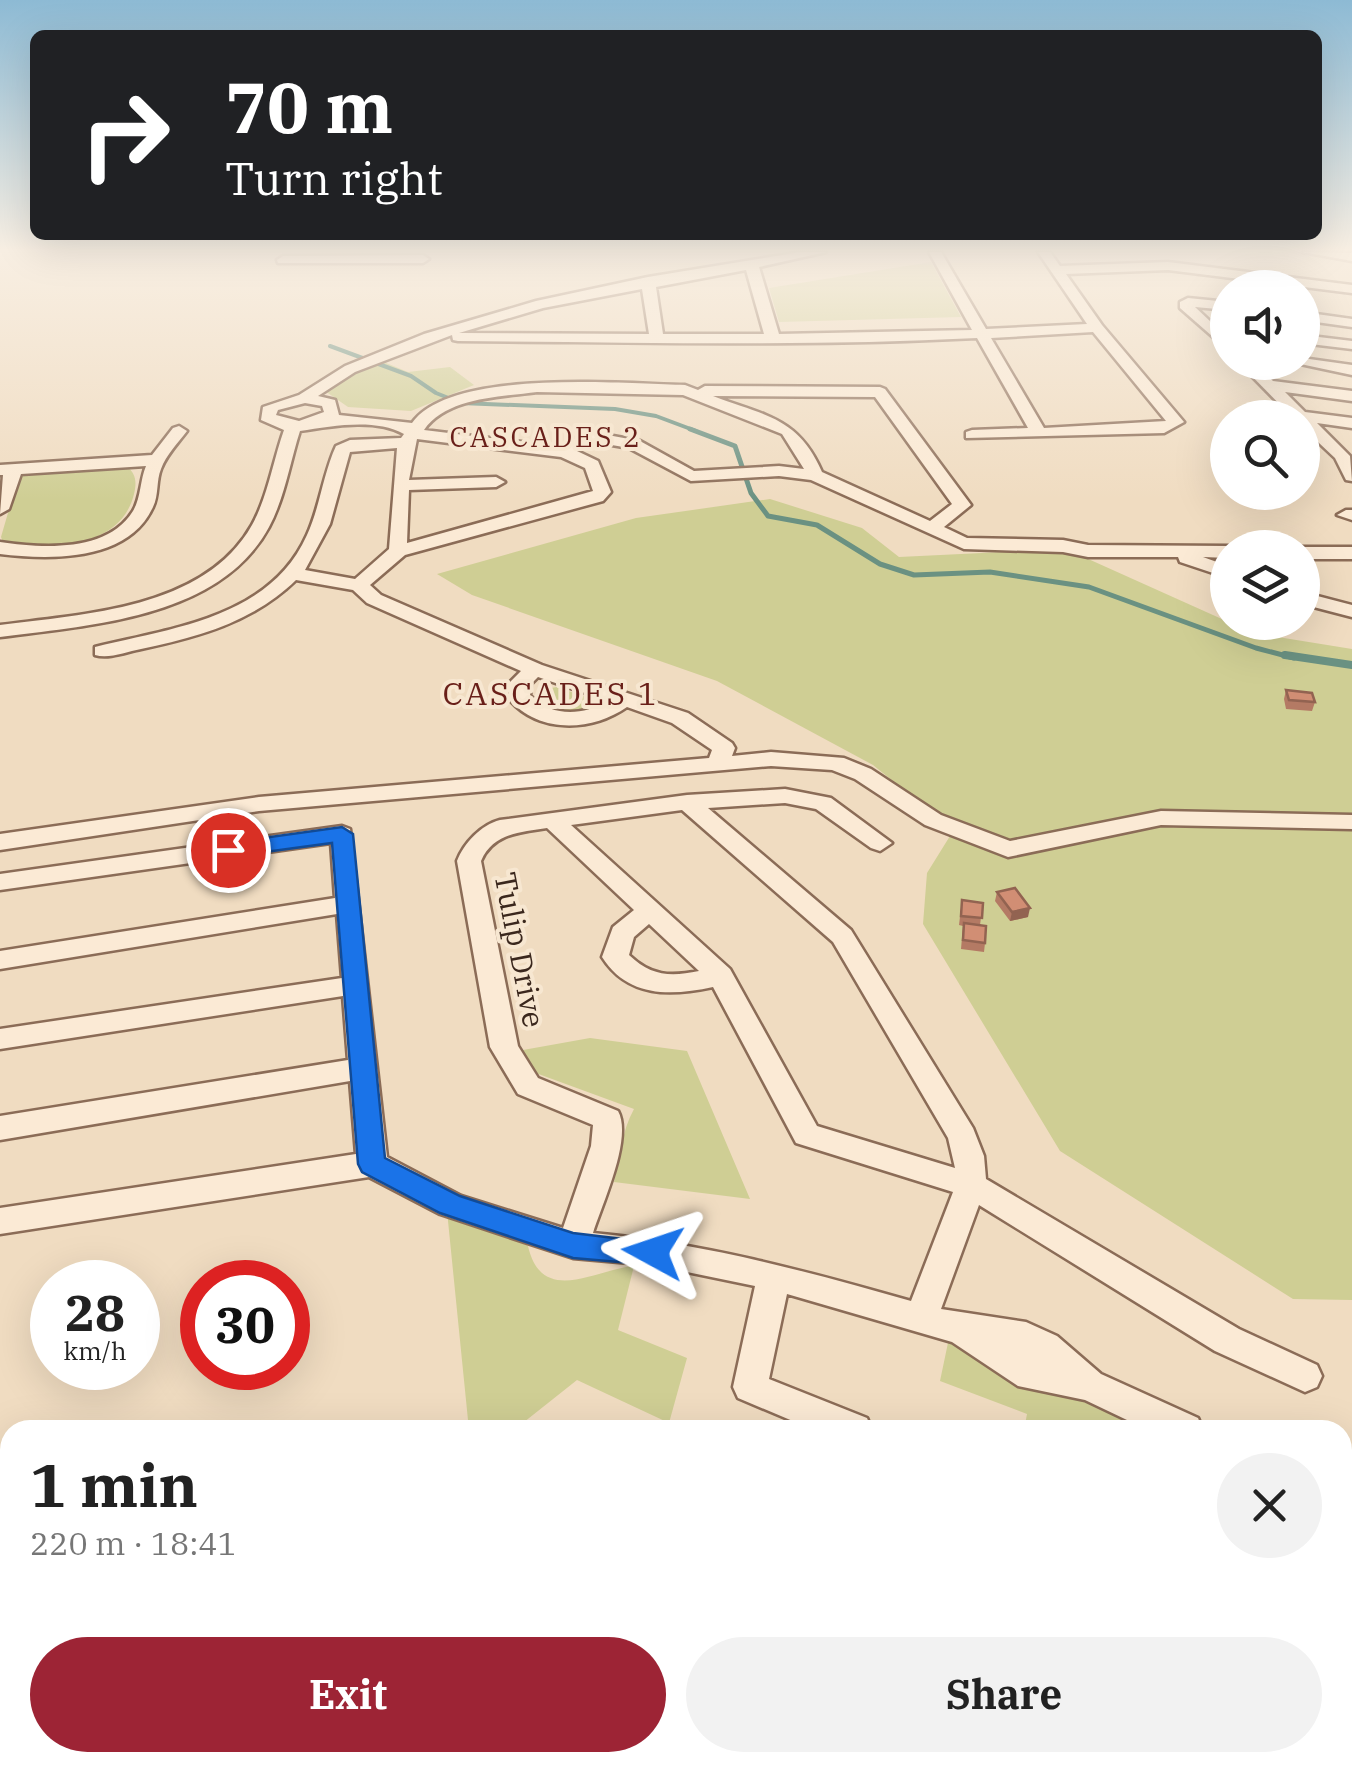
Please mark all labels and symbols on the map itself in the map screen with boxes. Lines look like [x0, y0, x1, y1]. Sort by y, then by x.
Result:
district label: CASCADES 2 [450, 418, 642, 455]
district label: CASCADES 1 [443, 672, 659, 714]
pin [186, 808, 271, 893]
street label: Tulip Drive [486, 869, 555, 1031]
position arrow [601, 1200, 705, 1304]
speed limit sign: 30 [180, 1260, 310, 1390]

